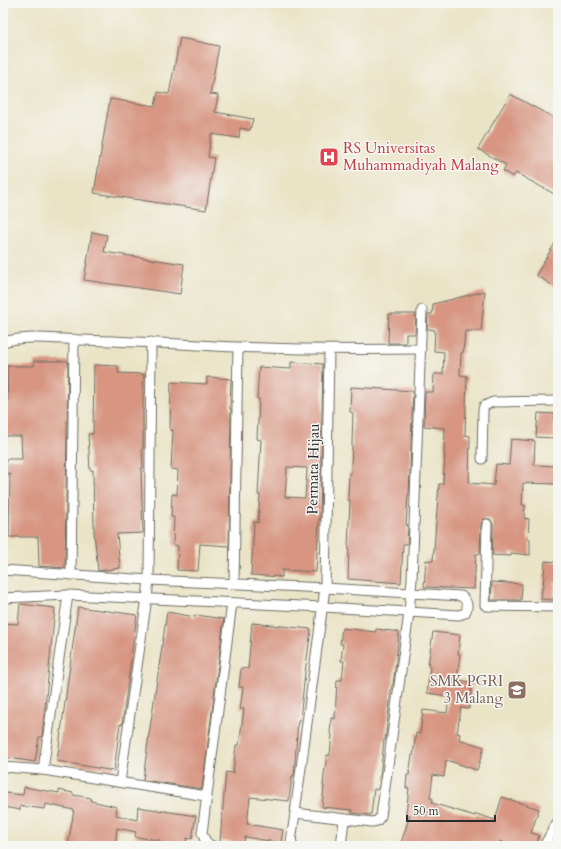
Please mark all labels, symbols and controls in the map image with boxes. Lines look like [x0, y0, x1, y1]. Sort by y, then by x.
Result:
place label: RS Universitas Muhammadiyah Malang [343, 138, 499, 175]
hospital icon: RS Universitas Muhammadiyah Malang [318, 146, 340, 168]
street label: Permata Hijau [302, 423, 324, 515]
place label: SMK PGRI 3 Malang [430, 671, 504, 708]
school or university icon: SMK PGRI 3 Malang [506, 679, 528, 701]
scale bar [407, 797, 495, 823]
text: 50 m [413, 803, 440, 819]

